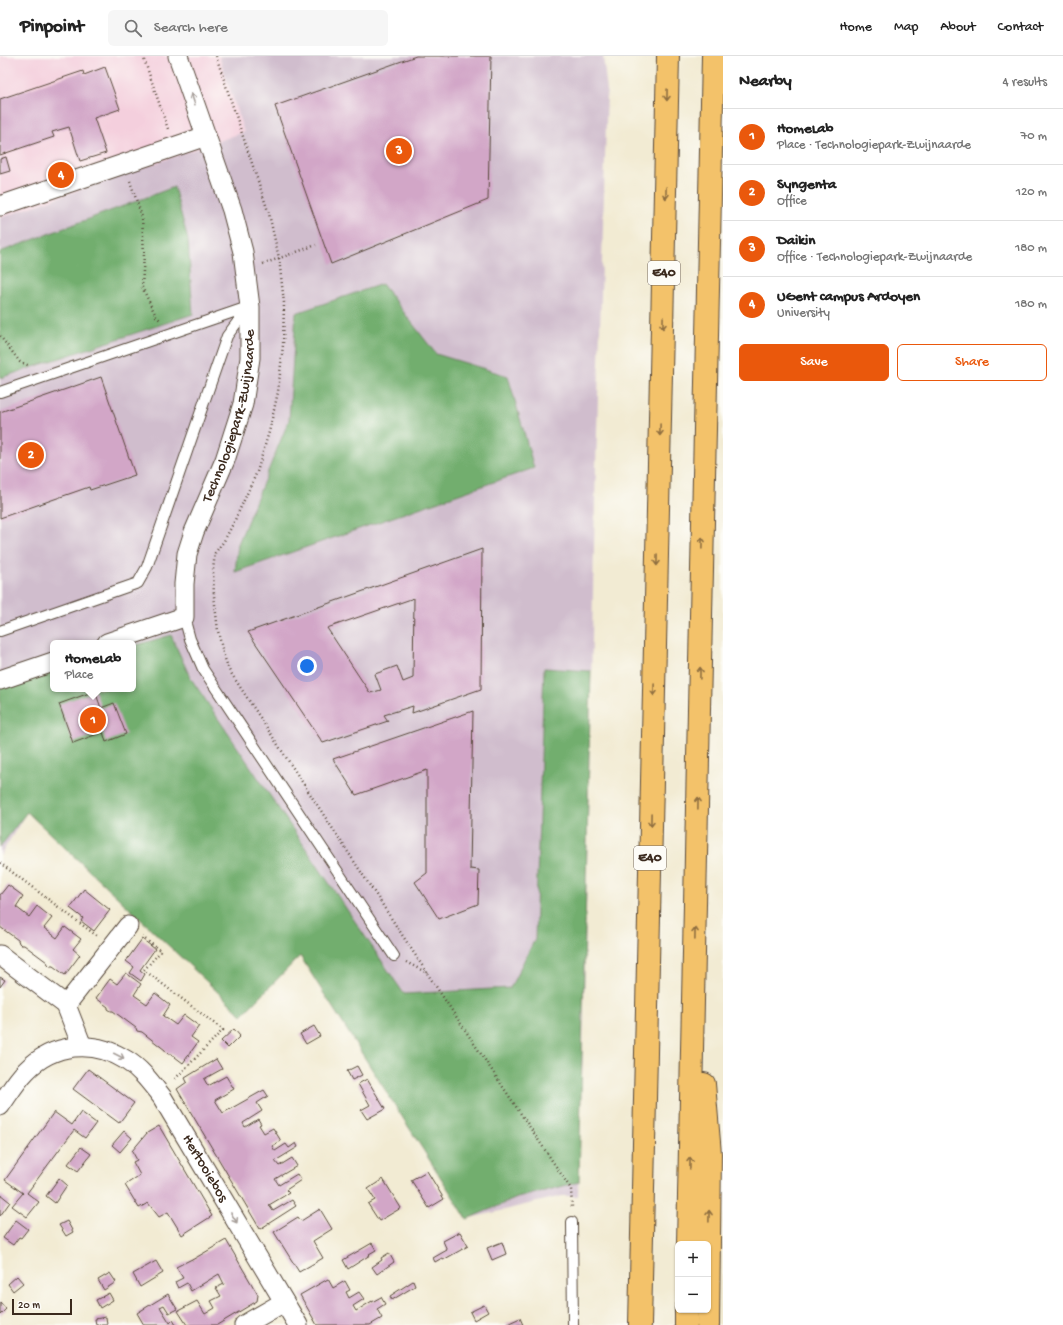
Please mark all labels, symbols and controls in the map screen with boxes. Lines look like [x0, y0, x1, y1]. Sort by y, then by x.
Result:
search box [108, 10, 388, 46]
text: Pinpoint [20, 16, 84, 39]
icon: search [122, 17, 144, 39]
text: Search here [154, 19, 228, 37]
text: Home [840, 19, 872, 36]
text: Map [894, 19, 918, 36]
text: About [940, 19, 976, 36]
text: Contact [998, 19, 1043, 36]
text: Nearby [739, 72, 792, 92]
text: 4 results [1003, 75, 1047, 90]
one-way arrow [664, 88, 671, 101]
one-way arrow [189, 93, 196, 106]
text: HomeLab [777, 120, 833, 138]
text: 1 [749, 129, 755, 144]
text: 70 m [1021, 129, 1047, 144]
pin: 3 [386, 136, 412, 166]
text: Place · Technologiepark-Zwijnaarde [777, 138, 971, 153]
pin: 4 [48, 160, 74, 190]
text: Syngenta [777, 176, 836, 194]
text: 2 [749, 185, 755, 200]
text: 120 m [1016, 185, 1047, 200]
one-way arrow [662, 186, 669, 199]
text: Office [777, 194, 807, 209]
text: Daikin [777, 232, 815, 250]
text: 3 [749, 241, 755, 256]
text: 180 m [1015, 241, 1047, 256]
text: Office · Technologiepark-Zwijnaarde [777, 250, 972, 265]
road number: E40 [648, 261, 680, 285]
text: UGent campus Ardoyen [777, 288, 920, 306]
text: 4 [749, 297, 755, 312]
text: 180 m [1015, 297, 1047, 312]
text: University [777, 306, 830, 321]
one-way arrow [659, 316, 666, 329]
street label: Technologiepark-Zwijnaarde [198, 329, 259, 506]
button: Save [739, 344, 889, 381]
button: Share [897, 344, 1047, 381]
one-way arrow [656, 423, 664, 436]
pin: 2 [18, 440, 44, 470]
one-way arrow [698, 537, 706, 550]
one-way arrow [653, 553, 661, 566]
popup [50, 640, 136, 692]
text: HomeLab [65, 650, 121, 668]
your location [297, 656, 317, 676]
one-way arrow [696, 667, 704, 680]
text: Place [65, 668, 93, 683]
one-way arrow [650, 683, 658, 696]
pin: 1 [80, 705, 106, 735]
one-way arrow [694, 797, 702, 810]
one-way arrow [647, 813, 655, 826]
road number: E40 [634, 846, 666, 870]
one-way arrow [692, 927, 699, 940]
one-way arrow [113, 1053, 125, 1061]
street label: Hertooiebos [178, 1131, 232, 1206]
one-way arrow [686, 1157, 694, 1170]
one-way arrow [705, 1210, 713, 1223]
one-way arrow [230, 1212, 238, 1224]
map controls [675, 1241, 711, 1313]
button: + [675, 1241, 711, 1277]
button: − [675, 1277, 711, 1313]
scale bar [12, 1297, 72, 1316]
text: 20 m [18, 1300, 40, 1312]

